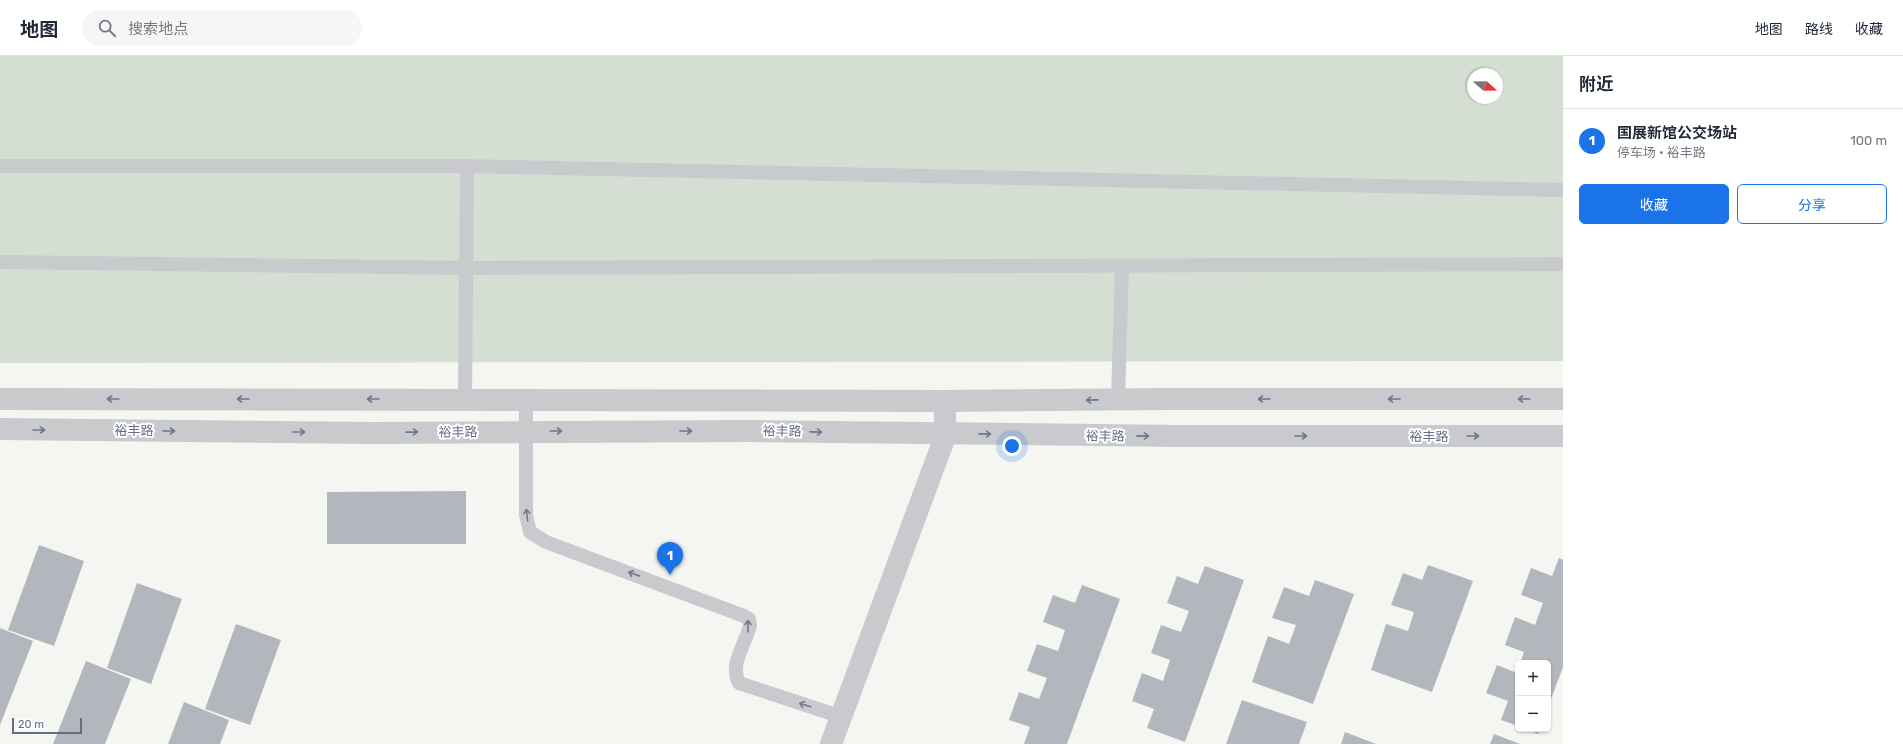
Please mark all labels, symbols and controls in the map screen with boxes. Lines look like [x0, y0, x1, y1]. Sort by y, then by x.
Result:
search box [82, 10, 362, 46]
icon: search [96, 17, 118, 39]
text: 地图 [20, 18, 58, 41]
text: 搜索地点 [128, 20, 188, 38]
text: 地图 [1755, 21, 1783, 38]
text: 路线 [1805, 21, 1833, 38]
text: 收藏 [1855, 21, 1883, 38]
north arrow [1467, 68, 1503, 104]
text: 附近 [1579, 74, 1613, 94]
text: 国展新馆公交场站 [1617, 124, 1737, 142]
text: 1 [1589, 133, 1595, 148]
text: 100 m [1850, 133, 1887, 148]
text: 停车场 · 裕丰路 [1617, 145, 1706, 160]
button: 收藏 [1579, 184, 1729, 224]
button: 分享 [1737, 184, 1887, 224]
one-way arrow [107, 395, 120, 403]
one-way arrow [237, 395, 250, 403]
one-way arrow [367, 395, 380, 403]
one-way arrow [1258, 395, 1271, 403]
one-way arrow [1388, 395, 1401, 403]
one-way arrow [1518, 395, 1531, 403]
one-way arrow [1086, 396, 1099, 404]
street label: 裕丰路 [114, 423, 154, 438]
street label: 裕丰路 [762, 423, 802, 439]
street label: 裕丰路 [438, 424, 478, 440]
one-way arrow [32, 426, 45, 434]
one-way arrow [162, 427, 175, 435]
one-way arrow [549, 427, 562, 435]
one-way arrow [679, 427, 692, 435]
one-way arrow [292, 428, 305, 436]
one-way arrow [405, 428, 418, 436]
one-way arrow [809, 428, 822, 436]
street label: 裕丰路 [1085, 428, 1125, 444]
street label: 裕丰路 [1409, 429, 1449, 444]
one-way arrow [978, 430, 991, 438]
one-way arrow [1136, 432, 1149, 440]
one-way arrow [1294, 432, 1307, 440]
one-way arrow [1466, 432, 1479, 440]
your location [1002, 436, 1022, 456]
one-way arrow [523, 509, 531, 522]
pin: 1 [657, 542, 683, 575]
one-way arrow [628, 570, 640, 578]
one-way arrow [744, 619, 752, 632]
map controls [1515, 660, 1551, 732]
button: + [1515, 660, 1551, 696]
button: − [1515, 696, 1551, 732]
one-way arrow [798, 701, 811, 708]
scale bar [12, 716, 82, 735]
text: 20 m [18, 718, 44, 731]

